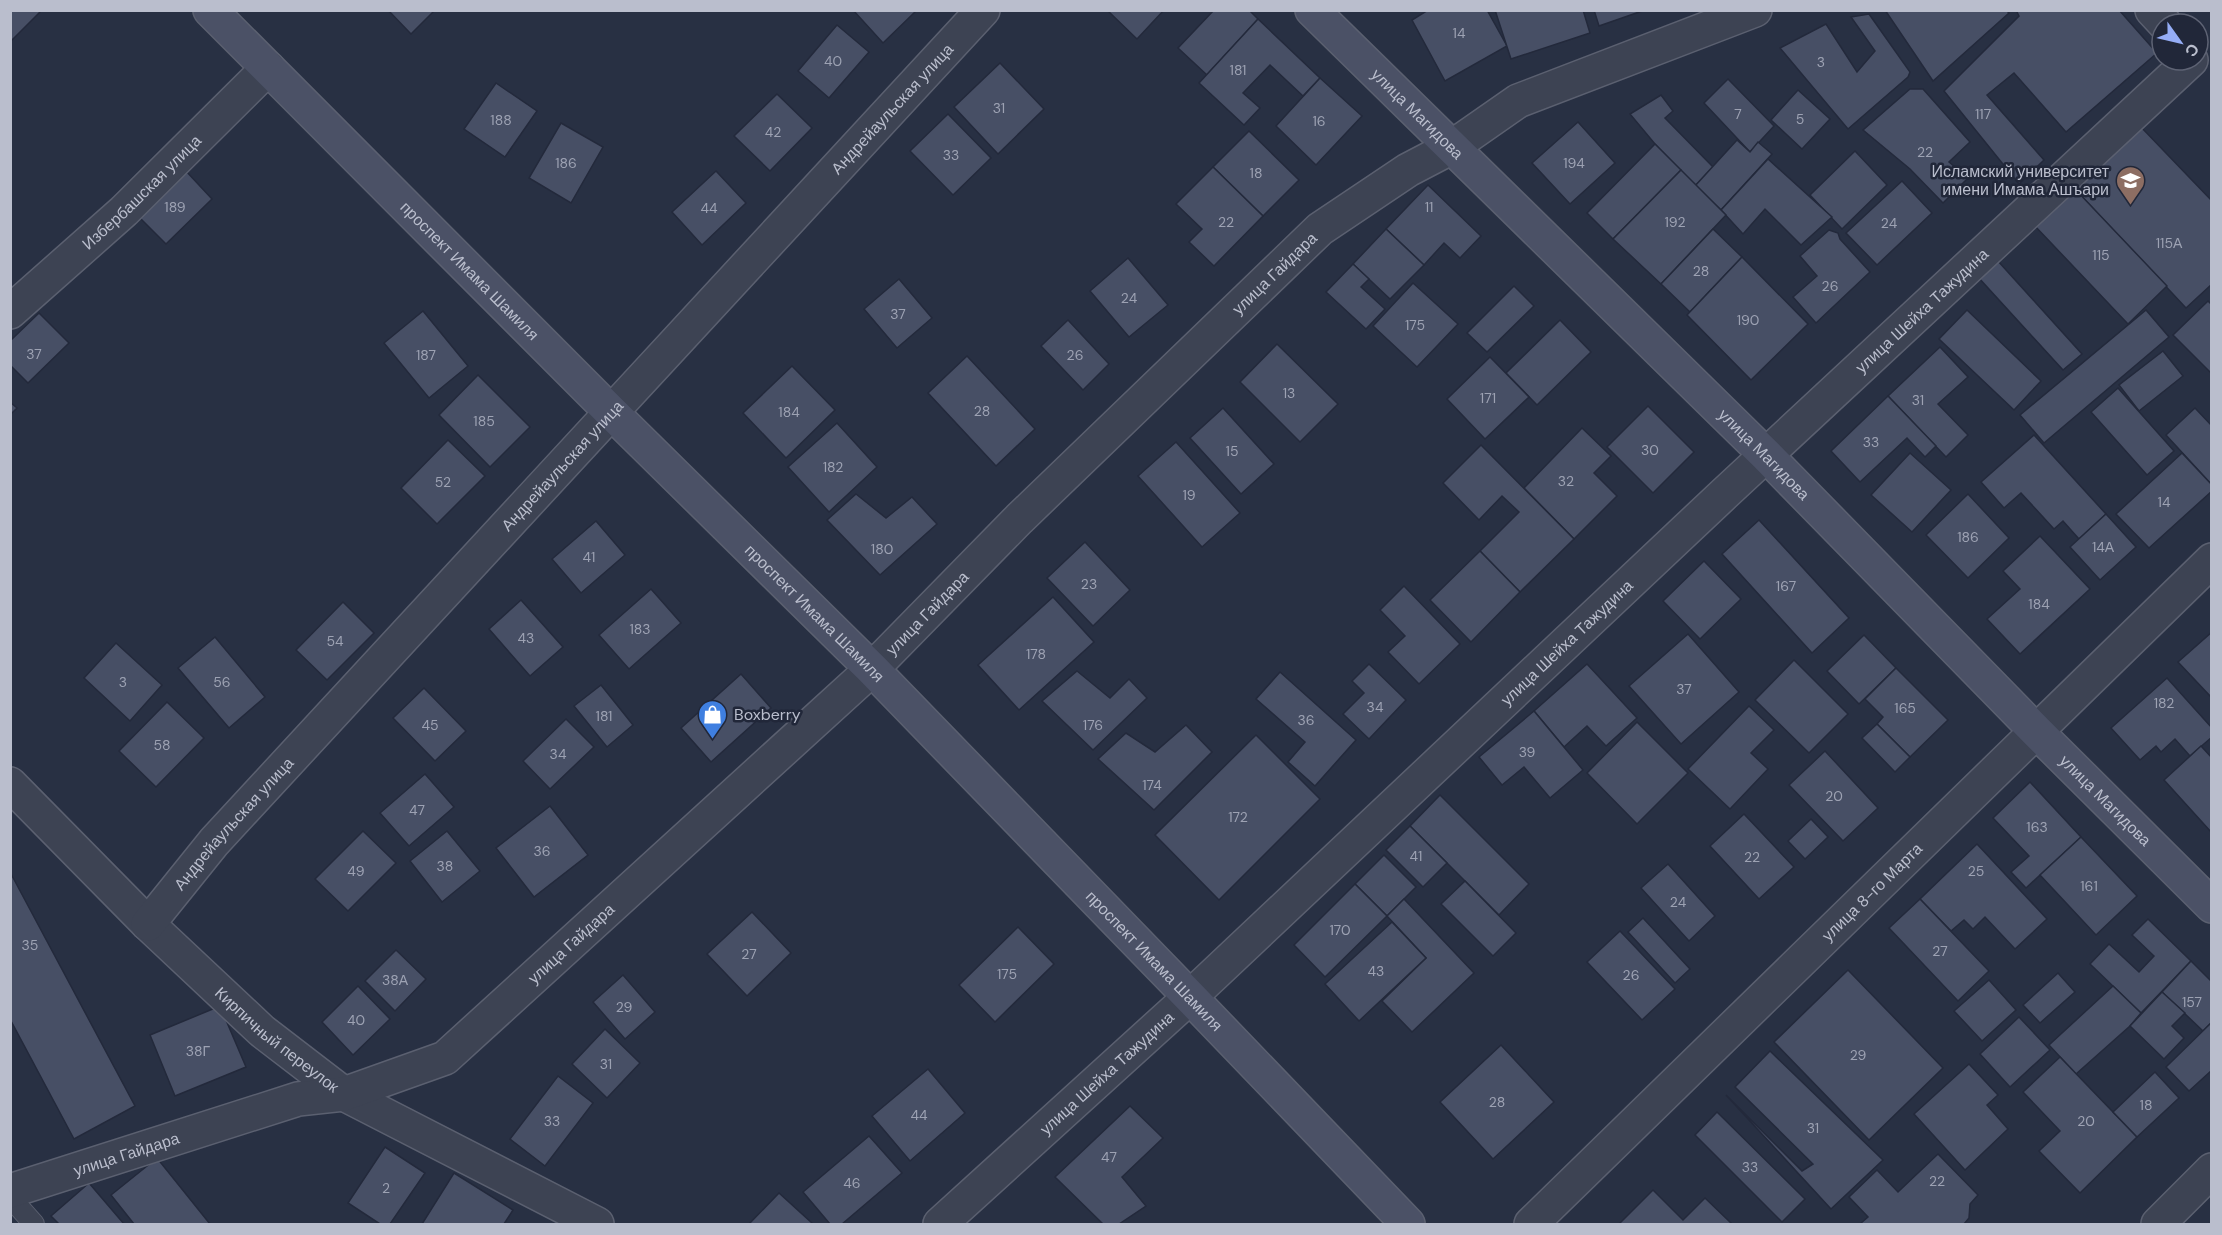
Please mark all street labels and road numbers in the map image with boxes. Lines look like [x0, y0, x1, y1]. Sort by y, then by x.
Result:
street label: Андрейаульская улица [827, 39, 958, 179]
street label: улица Магидова [1367, 64, 1468, 164]
street label: Избербашская улица [78, 130, 206, 254]
street label: проспект Имама Шамиля [396, 197, 543, 345]
street label: улица Гайдара [1228, 228, 1322, 319]
street label: улица Шейха Тажудина [1851, 244, 1993, 378]
street label: Андрейаульская улица [497, 396, 628, 536]
street label: улица Магидова [1714, 404, 1814, 505]
street label: проспект Имама Шамиля [740, 540, 889, 687]
street label: улица Гайдара [881, 567, 973, 660]
street label: улица Шейха Тажудина [1496, 575, 1638, 710]
street label: улица Магидова [2055, 750, 2156, 851]
street label: Андрейаульская улица [169, 753, 298, 895]
street label: улица 8-го Марта [1817, 838, 1927, 946]
street label: проспект Имама Шамиля [1081, 886, 1227, 1036]
street label: улица Гайдара [523, 899, 619, 989]
street label: Кирпичный переулок [210, 982, 344, 1098]
street label: улица Шейха Тажудина [1035, 1007, 1179, 1139]
street label: улица Гайдара [71, 1128, 182, 1181]

